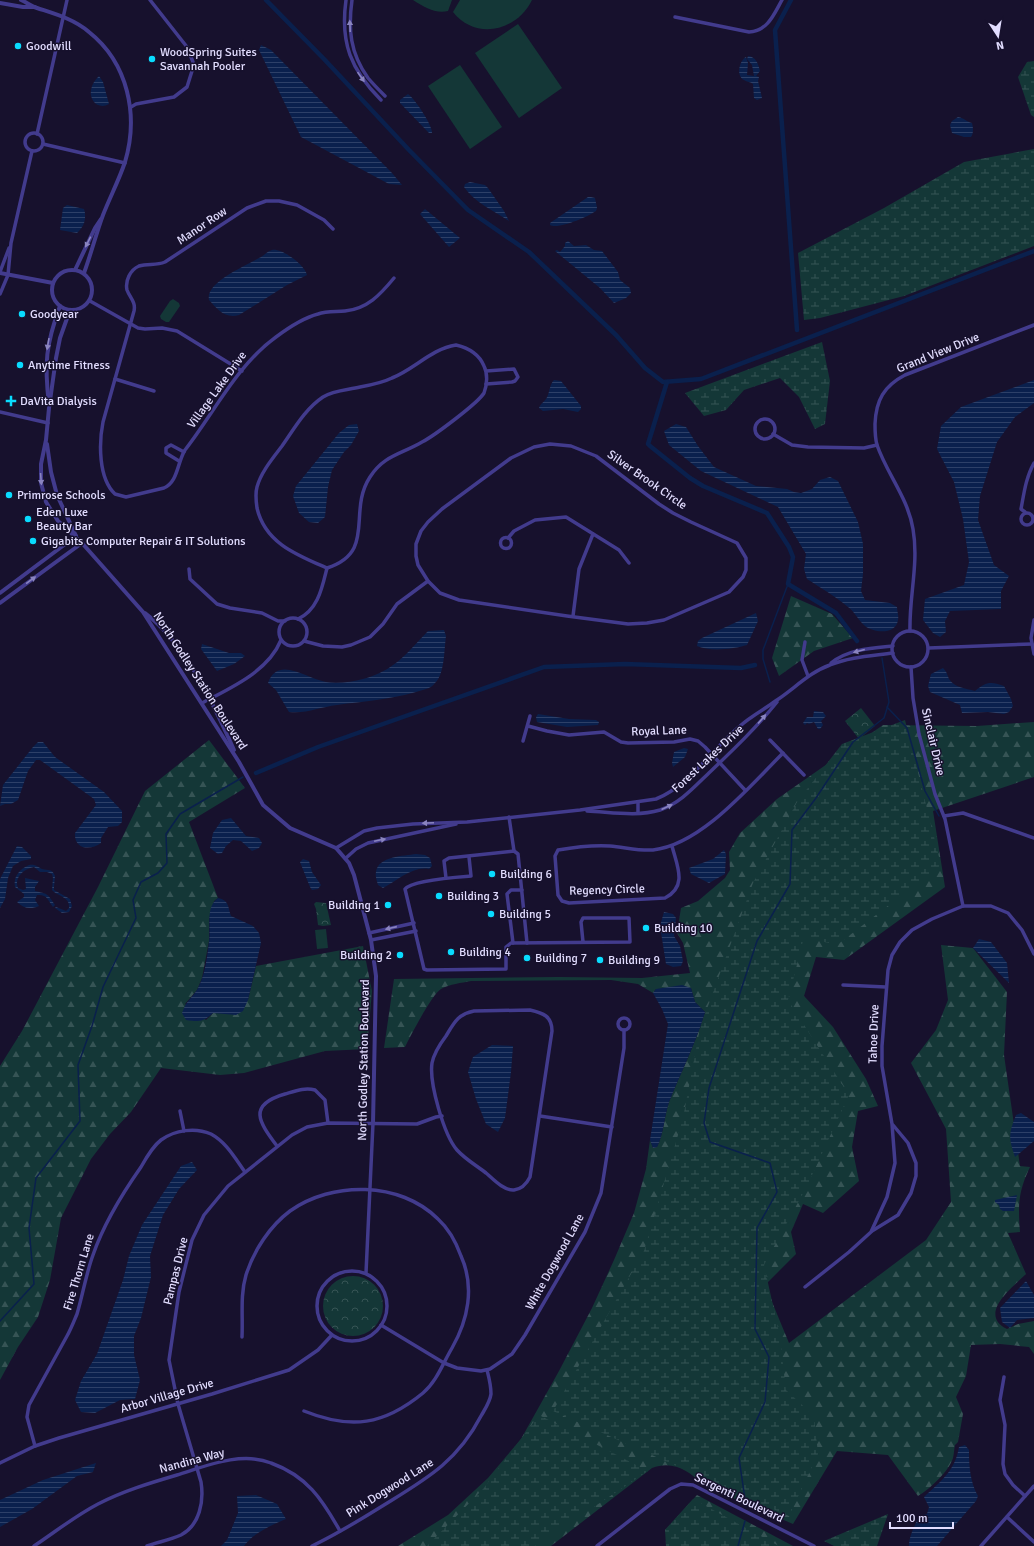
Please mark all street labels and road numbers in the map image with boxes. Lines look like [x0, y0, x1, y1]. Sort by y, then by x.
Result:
street label: Manor Row [174, 204, 230, 248]
street label: Grand View Drive [894, 330, 982, 376]
street label: Village Lake Drive [184, 349, 250, 431]
street label: Silver Brook Circle [604, 447, 690, 513]
street label: North Godley Station Boulevard [150, 609, 250, 753]
street label: Sinclair Drive [918, 707, 948, 777]
street label: Forest Lakes Drive [669, 722, 747, 796]
street label: Royal Lane [631, 723, 687, 739]
street label: Regency Circle [569, 881, 645, 899]
street label: North Godley Station Boulevard [355, 979, 373, 1141]
street label: Tahoe Drive [865, 1004, 883, 1064]
street label: White Dogwood Lane [522, 1211, 588, 1313]
street label: Fire Thorn Lane [60, 1232, 98, 1312]
street label: Pampas Drive [160, 1236, 192, 1306]
street label: Arbor Village Drive [119, 1376, 215, 1416]
street label: Nandina Way [158, 1445, 227, 1477]
street label: Pink Dogwood Lane [343, 1455, 437, 1521]
street label: Sergenti Boulevard [692, 1470, 786, 1526]

